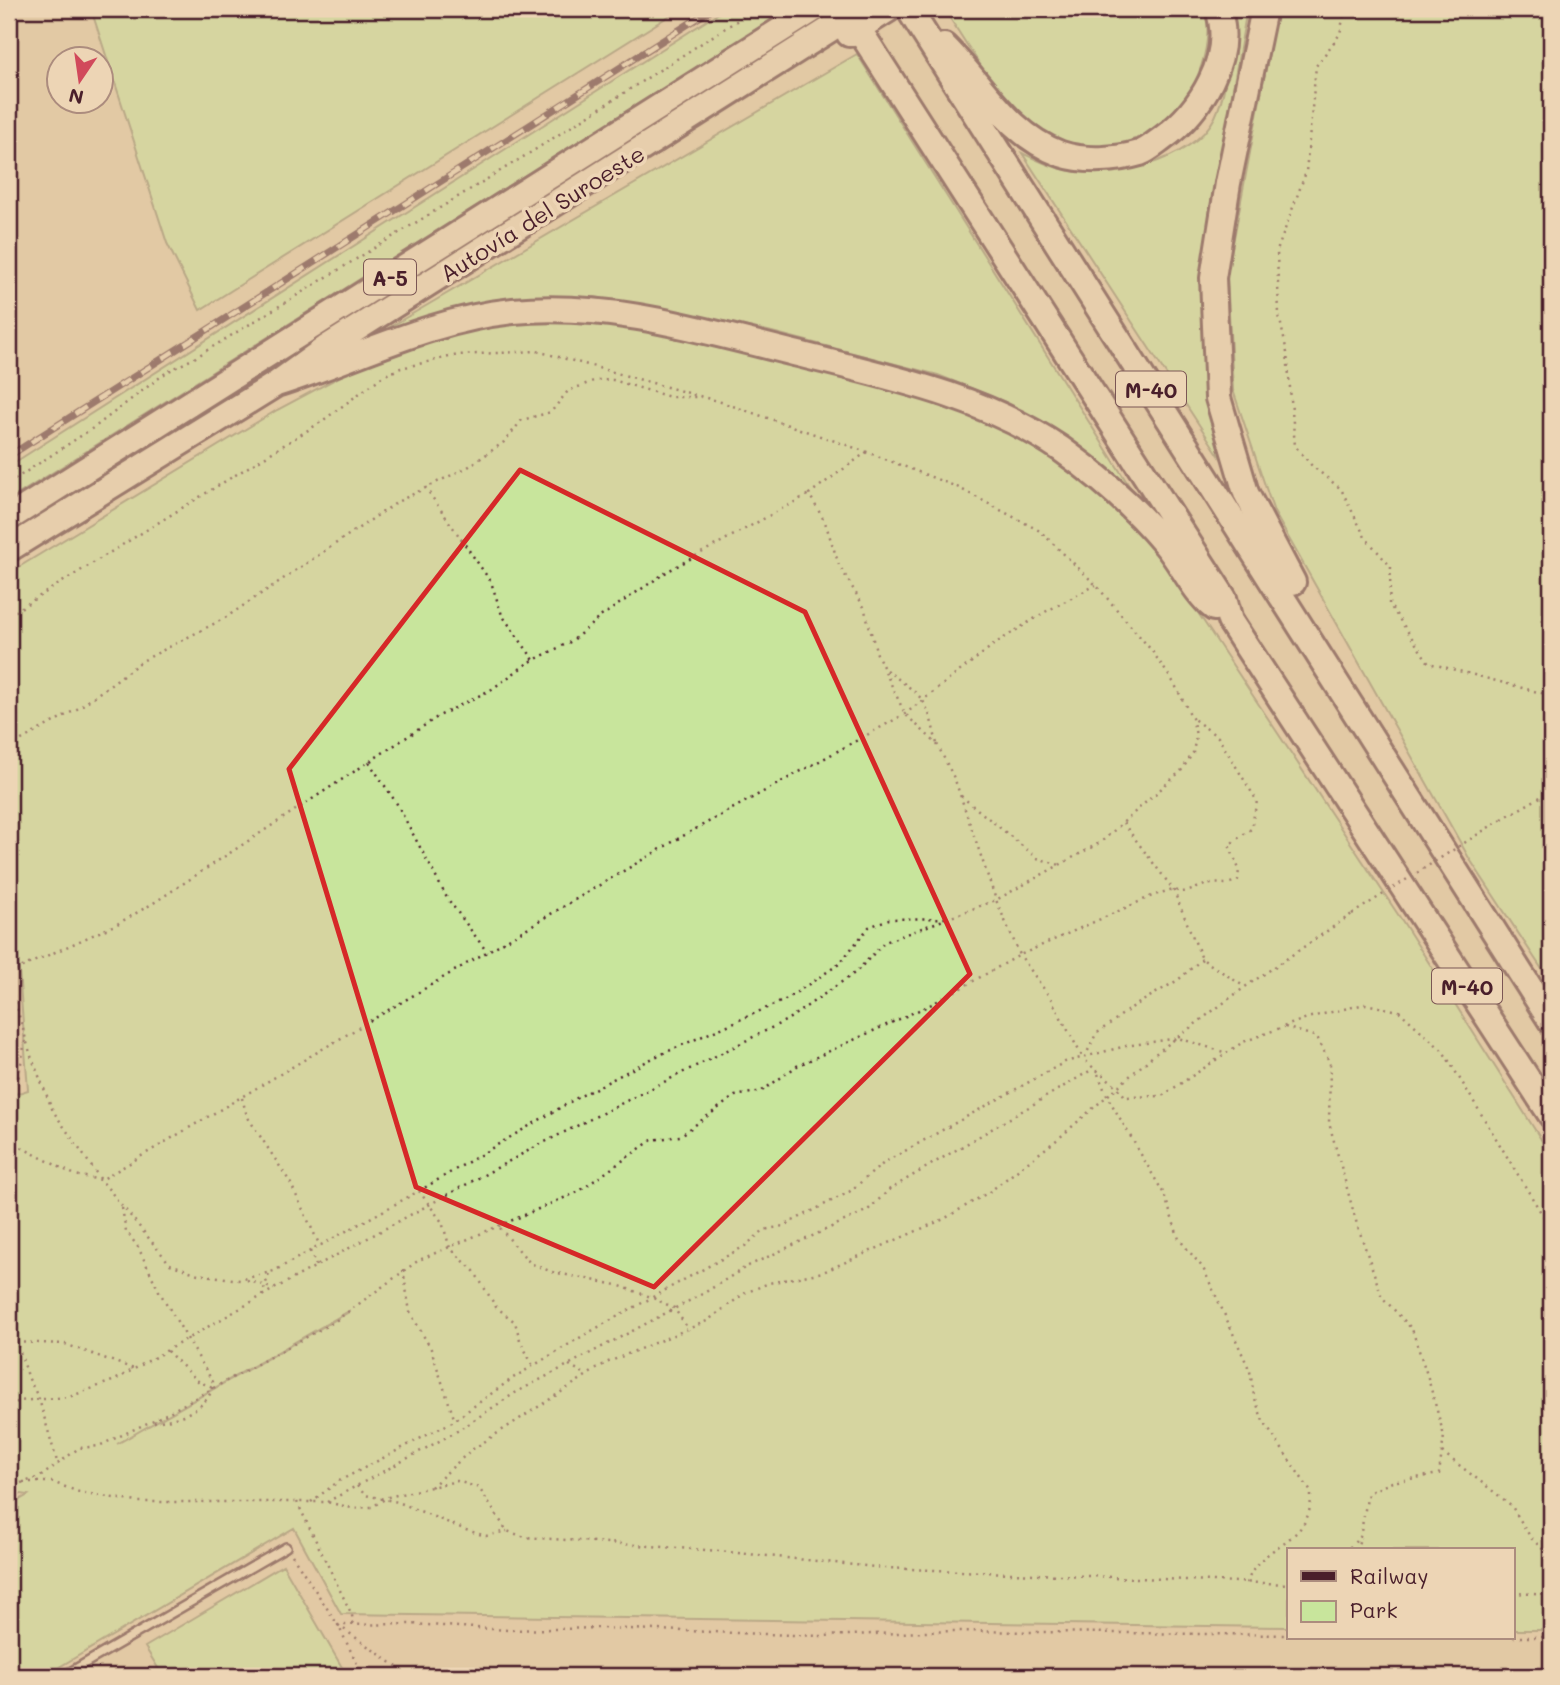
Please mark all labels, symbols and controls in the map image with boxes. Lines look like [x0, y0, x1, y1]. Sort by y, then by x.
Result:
north arrow [46, 46, 116, 116]
text: N [66, 83, 86, 111]
street label: Autovía del Suroeste [434, 138, 650, 288]
road number: A-5 [364, 260, 416, 294]
road number: M-40 [1116, 372, 1186, 406]
road number: M-40 [1432, 968, 1502, 1004]
legend [1287, 1548, 1514, 1640]
text: Railway [1350, 1562, 1429, 1589]
text: Park [1350, 1596, 1398, 1623]

